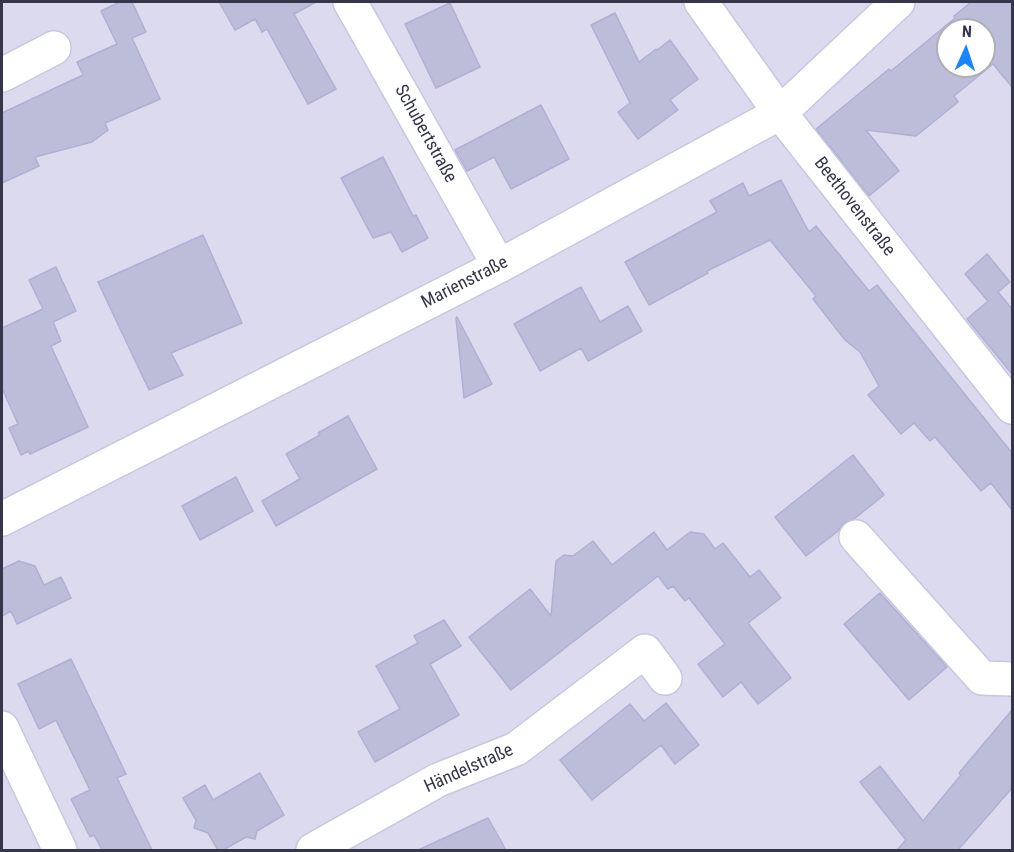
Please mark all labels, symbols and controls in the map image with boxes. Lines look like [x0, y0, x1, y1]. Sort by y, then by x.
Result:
north arrow [936, 18, 996, 78]
text: N [961, 22, 972, 41]
street label: Schubertstraße [389, 81, 461, 187]
street label: Beethovenstraße [809, 153, 899, 261]
street label: Marienstraße [418, 252, 512, 314]
street label: Händelstraße [421, 740, 517, 798]

